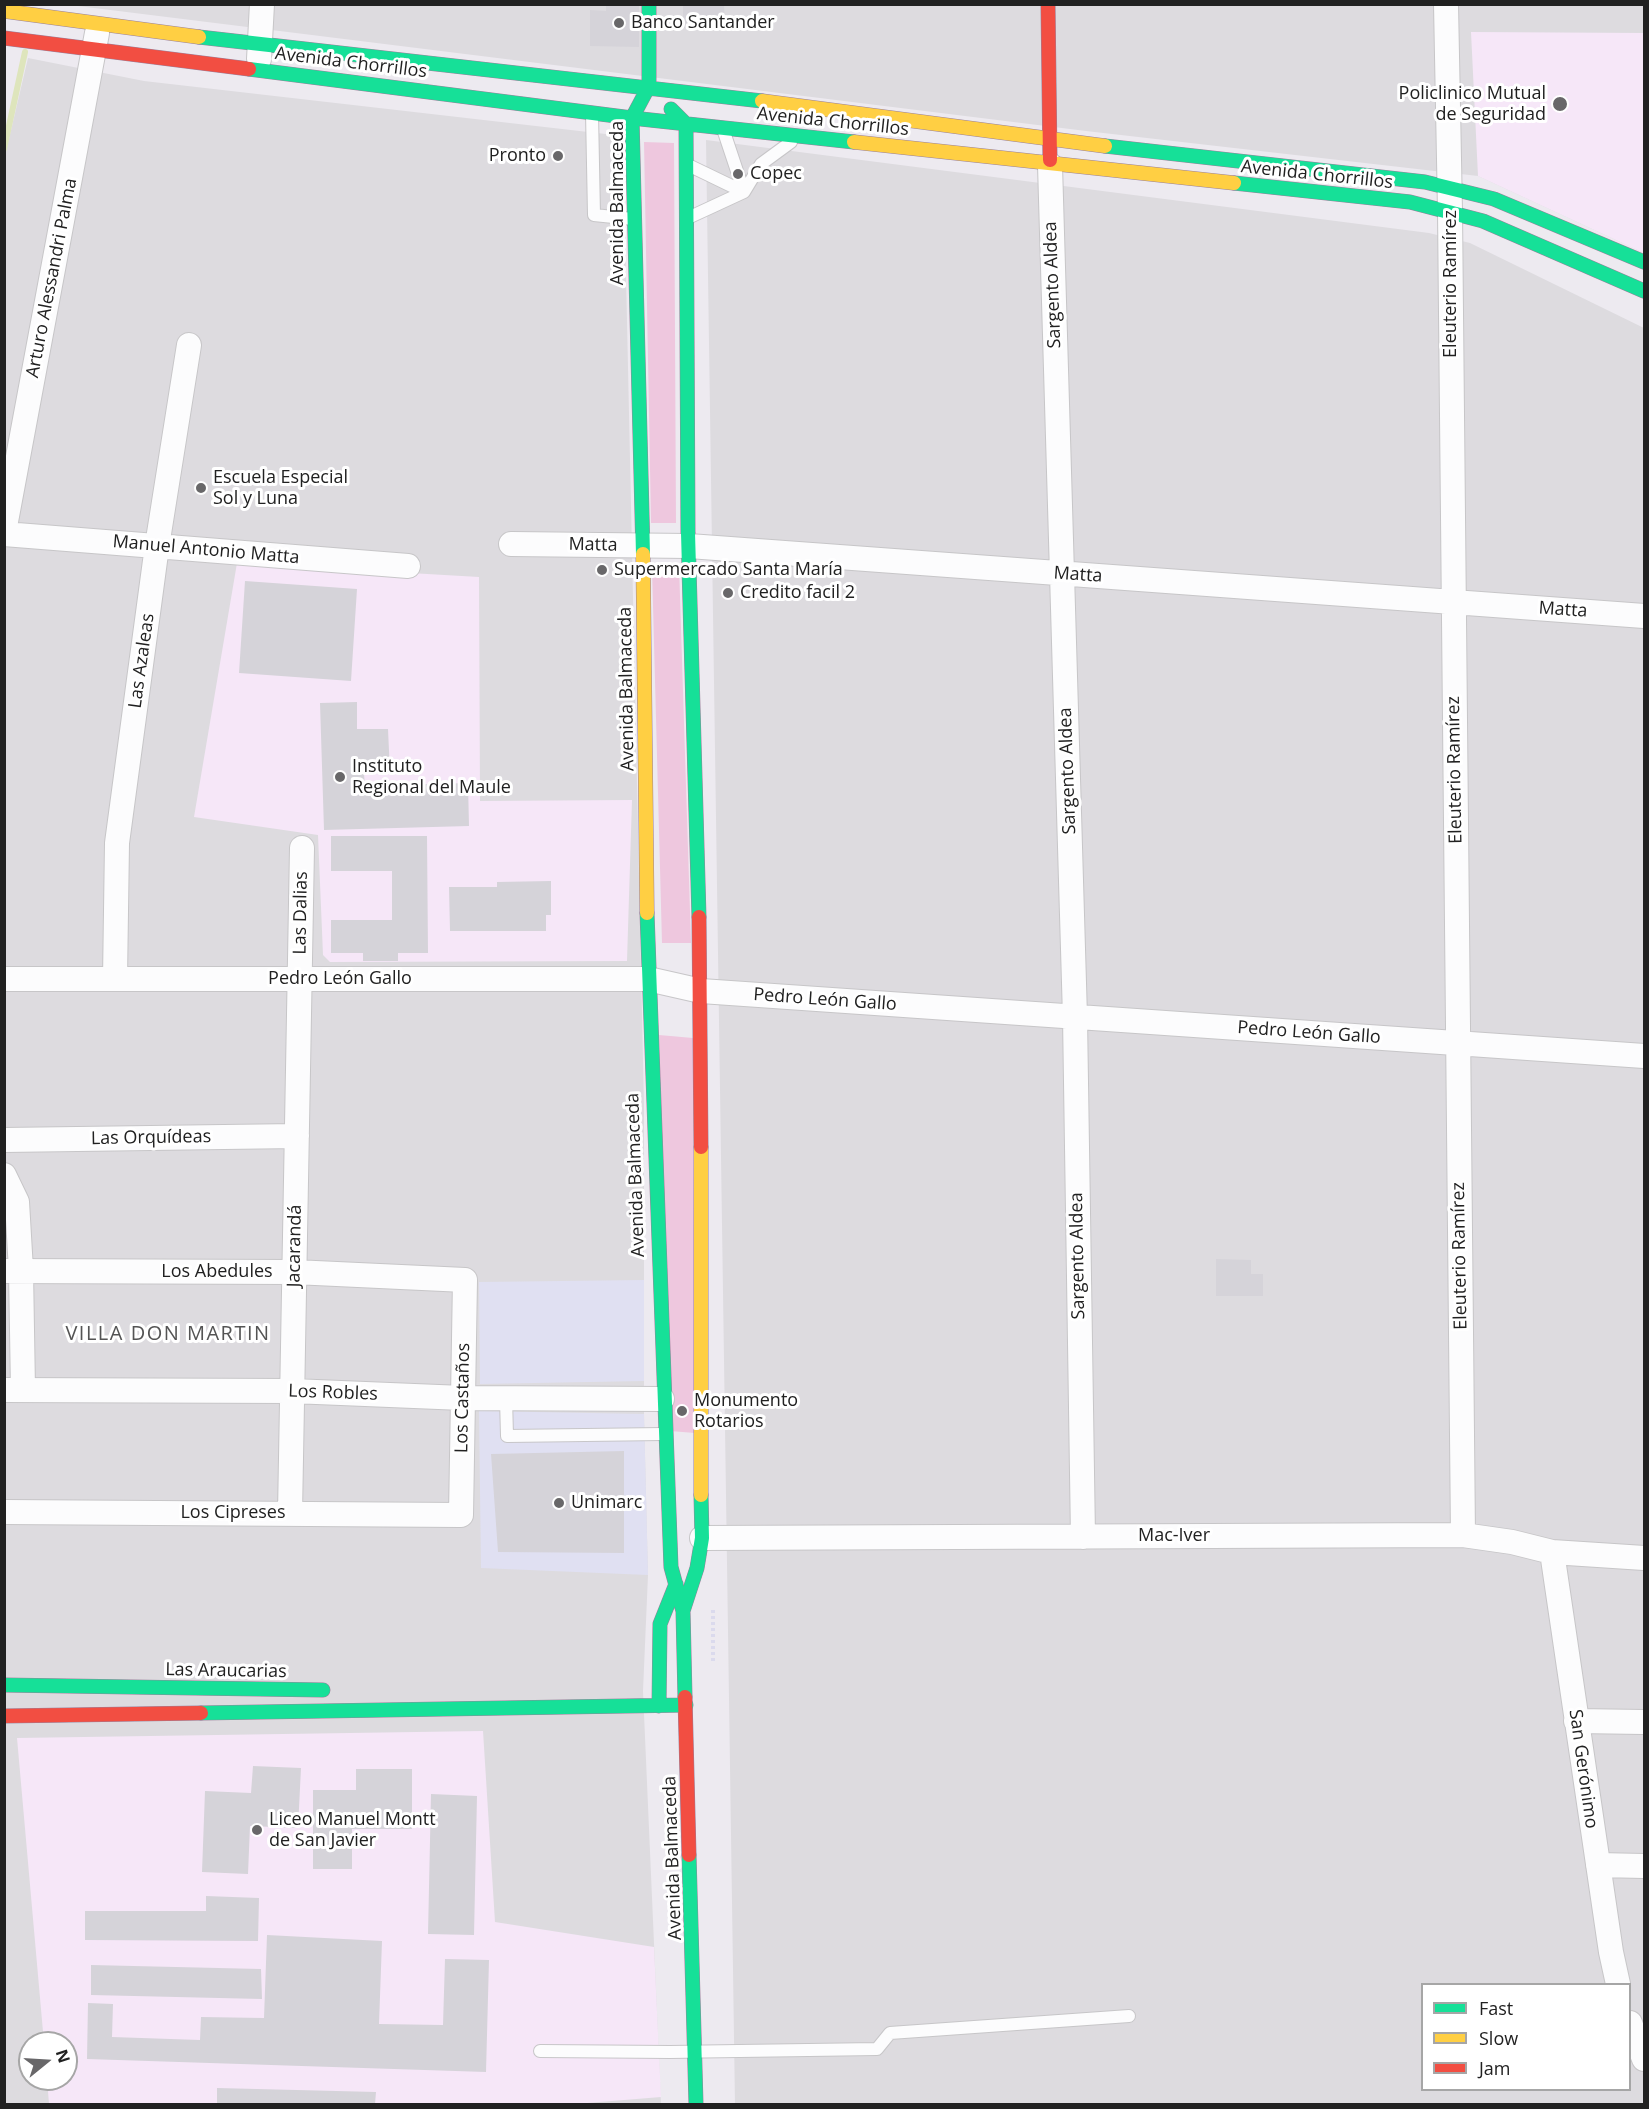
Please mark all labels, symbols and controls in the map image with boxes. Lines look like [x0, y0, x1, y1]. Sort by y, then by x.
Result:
place label: Banco Santander [631, 12, 775, 34]
marker: Banco Santander [612, 16, 626, 30]
street label: Avenida Chorrillos [274, 43, 428, 83]
place label: Policlinico Mutual de Seguridad [1399, 83, 1546, 125]
marker: Policlinico Mutual de Seguridad [1551, 95, 1569, 113]
street label: Avenida Chorrillos [756, 103, 910, 141]
street label: Avenida Balmaceda [607, 121, 629, 285]
place label: Pronto [489, 145, 546, 167]
marker: Pronto [551, 149, 565, 163]
street label: Avenida Chorrillos [1240, 156, 1394, 194]
place label: Copec [750, 163, 802, 185]
marker: Copec [731, 167, 745, 181]
street label: Arturo Alessandri Palma [22, 176, 82, 380]
street label: Eleuterio Ramírez [1440, 210, 1462, 358]
street label: Sargento Aldea [1040, 221, 1066, 349]
place label: Escuela Especial Sol y Luna [213, 467, 348, 510]
marker: Escuela Especial Sol y Luna [194, 481, 208, 495]
street label: Manuel Antonio Matta [112, 531, 300, 569]
street label: Matta [568, 534, 618, 556]
place label: Supermercado Santa María [614, 559, 843, 581]
marker: Supermercado Santa María [595, 563, 609, 577]
street label: Matta [1053, 563, 1103, 587]
place label: Credito facil 2 [740, 582, 855, 604]
marker: Credito facil 2 [721, 586, 735, 600]
street label: Matta [1538, 598, 1588, 622]
street label: Avenida Balmaceda [615, 607, 639, 771]
street label: Las Azaleas [125, 612, 159, 710]
street label: Eleuterio Ramírez [1443, 696, 1467, 844]
street label: Sargento Aldea [1055, 707, 1081, 835]
place label: Instituto Regional del Maule [352, 756, 511, 798]
marker: Instituto Regional del Maule [333, 770, 347, 784]
street label: Las Dalias [289, 871, 313, 955]
street label: Pedro León Gallo [268, 968, 412, 990]
street label: Pedro León Gallo [752, 984, 898, 1016]
street label: Pedro León Gallo [1236, 1017, 1382, 1049]
street label: Avenida Balmaceda [622, 1093, 650, 1257]
street label: Las Orquídeas [91, 1126, 211, 1150]
street label: Eleuterio Ramírez [1448, 1182, 1472, 1330]
street label: Sargento Aldea [1066, 1192, 1090, 1320]
street label: Jacarandá [283, 1204, 307, 1288]
street label: Los Abedules [161, 1261, 273, 1283]
district label: VILLA DON MARTIN [65, 1322, 271, 1346]
street label: Los Castaños [451, 1343, 475, 1453]
street label: Los Robles [288, 1381, 378, 1405]
place label: Monumento Rotarios [694, 1390, 798, 1432]
marker: Monumento Rotarios [675, 1404, 689, 1418]
place label: Unimarc [571, 1492, 642, 1514]
marker: Unimarc [552, 1496, 566, 1510]
street label: Los Cipreses [180, 1502, 286, 1524]
street label: Mac-Iver [1138, 1525, 1210, 1547]
street label: Las Araucarias [165, 1659, 287, 1683]
street label: San Gerónimo [1564, 1708, 1602, 1830]
street label: Avenida Balmaceda [659, 1776, 687, 1940]
place label: Liceo Manuel Montt de San Javier [269, 1809, 436, 1852]
marker: Liceo Manuel Montt de San Javier [250, 1823, 264, 1837]
legend [1421, 1983, 1631, 2091]
text: Fast [1479, 1996, 1513, 2020]
text: Slow [1479, 2026, 1518, 2050]
north arrow [18, 2031, 78, 2091]
text: N [51, 2046, 76, 2066]
text: Jam [1479, 2056, 1511, 2080]

